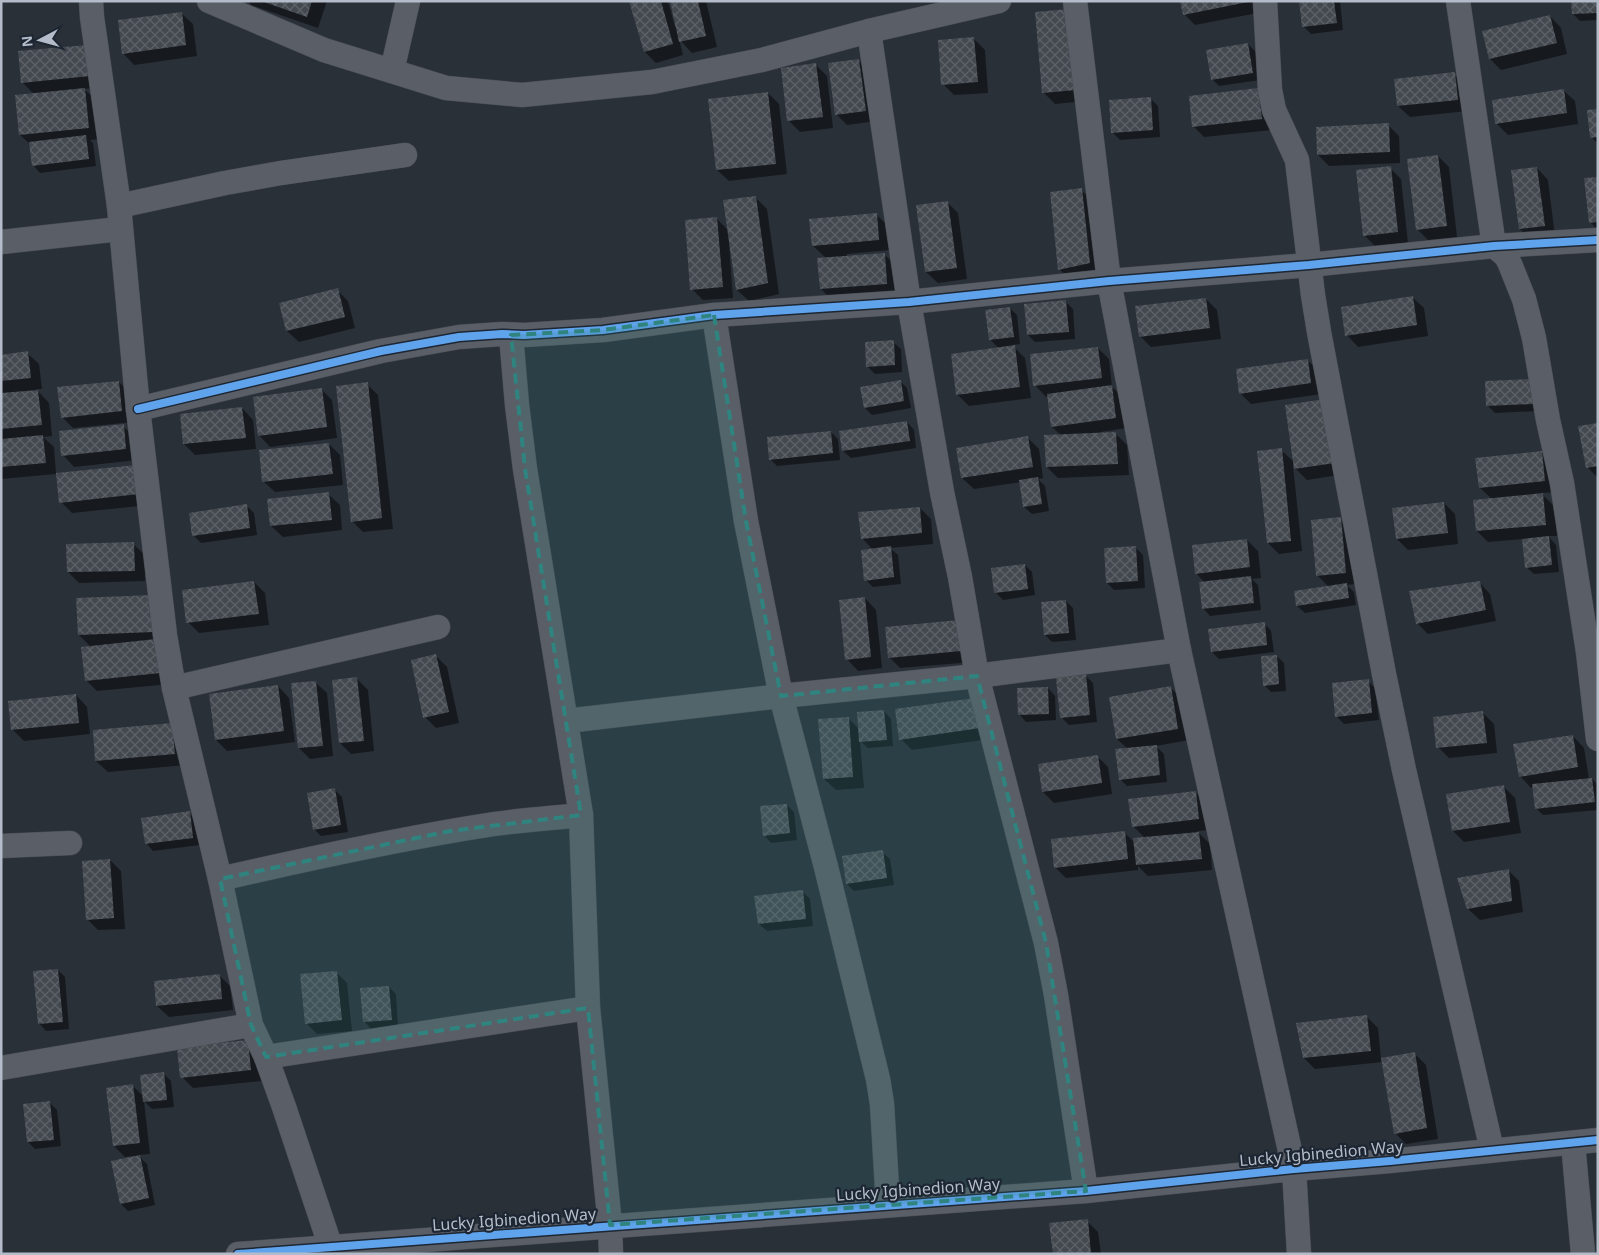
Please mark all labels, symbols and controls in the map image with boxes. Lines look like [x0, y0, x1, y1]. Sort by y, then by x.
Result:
north arrow [15, 15, 65, 65]
text: N [17, 35, 37, 48]
street label: Lucky Igbinedion Way [1238, 1135, 1405, 1171]
street label: Lucky Igbinedion Way [835, 1172, 1002, 1206]
street label: Lucky Igbinedion Way [431, 1202, 598, 1236]

